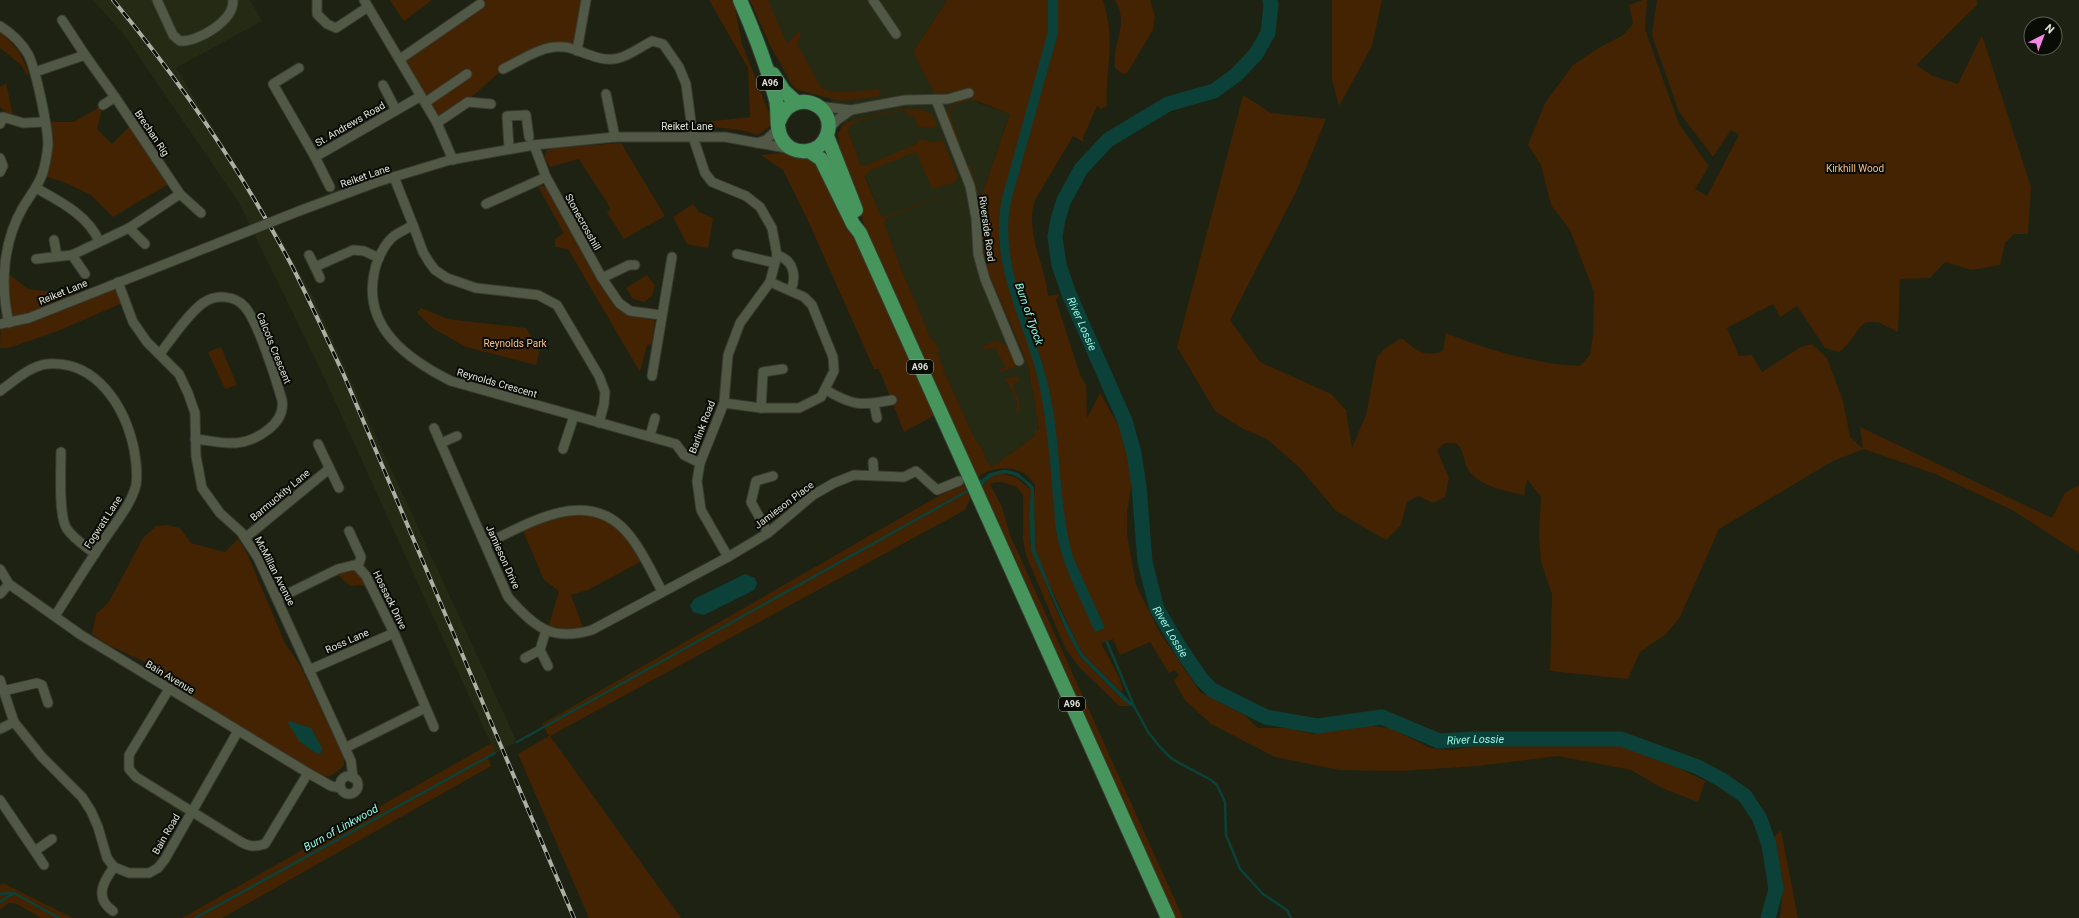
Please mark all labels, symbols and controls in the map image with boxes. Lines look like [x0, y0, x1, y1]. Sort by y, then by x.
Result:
north arrow [2023, 16, 2063, 56]
text: N [2042, 22, 2057, 37]
road number: A96 [757, 76, 783, 90]
street label: St. Andrews Road [313, 100, 387, 148]
street label: Brechan Rig [133, 108, 171, 158]
street label: Reiket Lane [661, 121, 713, 132]
street label: Reiket Lane [339, 162, 391, 190]
park label: Kirkhill Wood [1826, 163, 1884, 174]
street label: Stonecrosshill [563, 192, 603, 252]
street label: Riverside Road [977, 196, 997, 262]
street label: Reiket Lane [37, 277, 89, 307]
water label: Burn of Tyock [1012, 281, 1046, 347]
water label: River Lossie [1065, 295, 1100, 353]
street label: Calcots Crescent [255, 311, 293, 385]
park label: Reynolds Park [483, 338, 548, 349]
road number: A96 [907, 360, 933, 374]
street label: Reynolds Crescent [456, 366, 538, 400]
street label: Barlink Road [687, 399, 717, 455]
street label: Barmuckity Lane [248, 467, 312, 523]
street label: Jamieson Place [752, 479, 816, 531]
street label: Fogwatt Lane [82, 494, 124, 550]
street label: Jamieson Drive [484, 523, 522, 591]
street label: McMillan Avenue [253, 535, 297, 607]
street label: Hossack Drive [371, 569, 409, 631]
water label: River Lossie [1150, 604, 1191, 660]
street label: Ross Lane [324, 627, 370, 655]
street label: Bain Avenue [144, 658, 196, 696]
road number: A96 [1059, 697, 1085, 711]
water label: River Lossie [1446, 733, 1504, 747]
water label: Burn of Linkwood [302, 802, 381, 854]
street label: Bain Road [150, 812, 182, 856]

